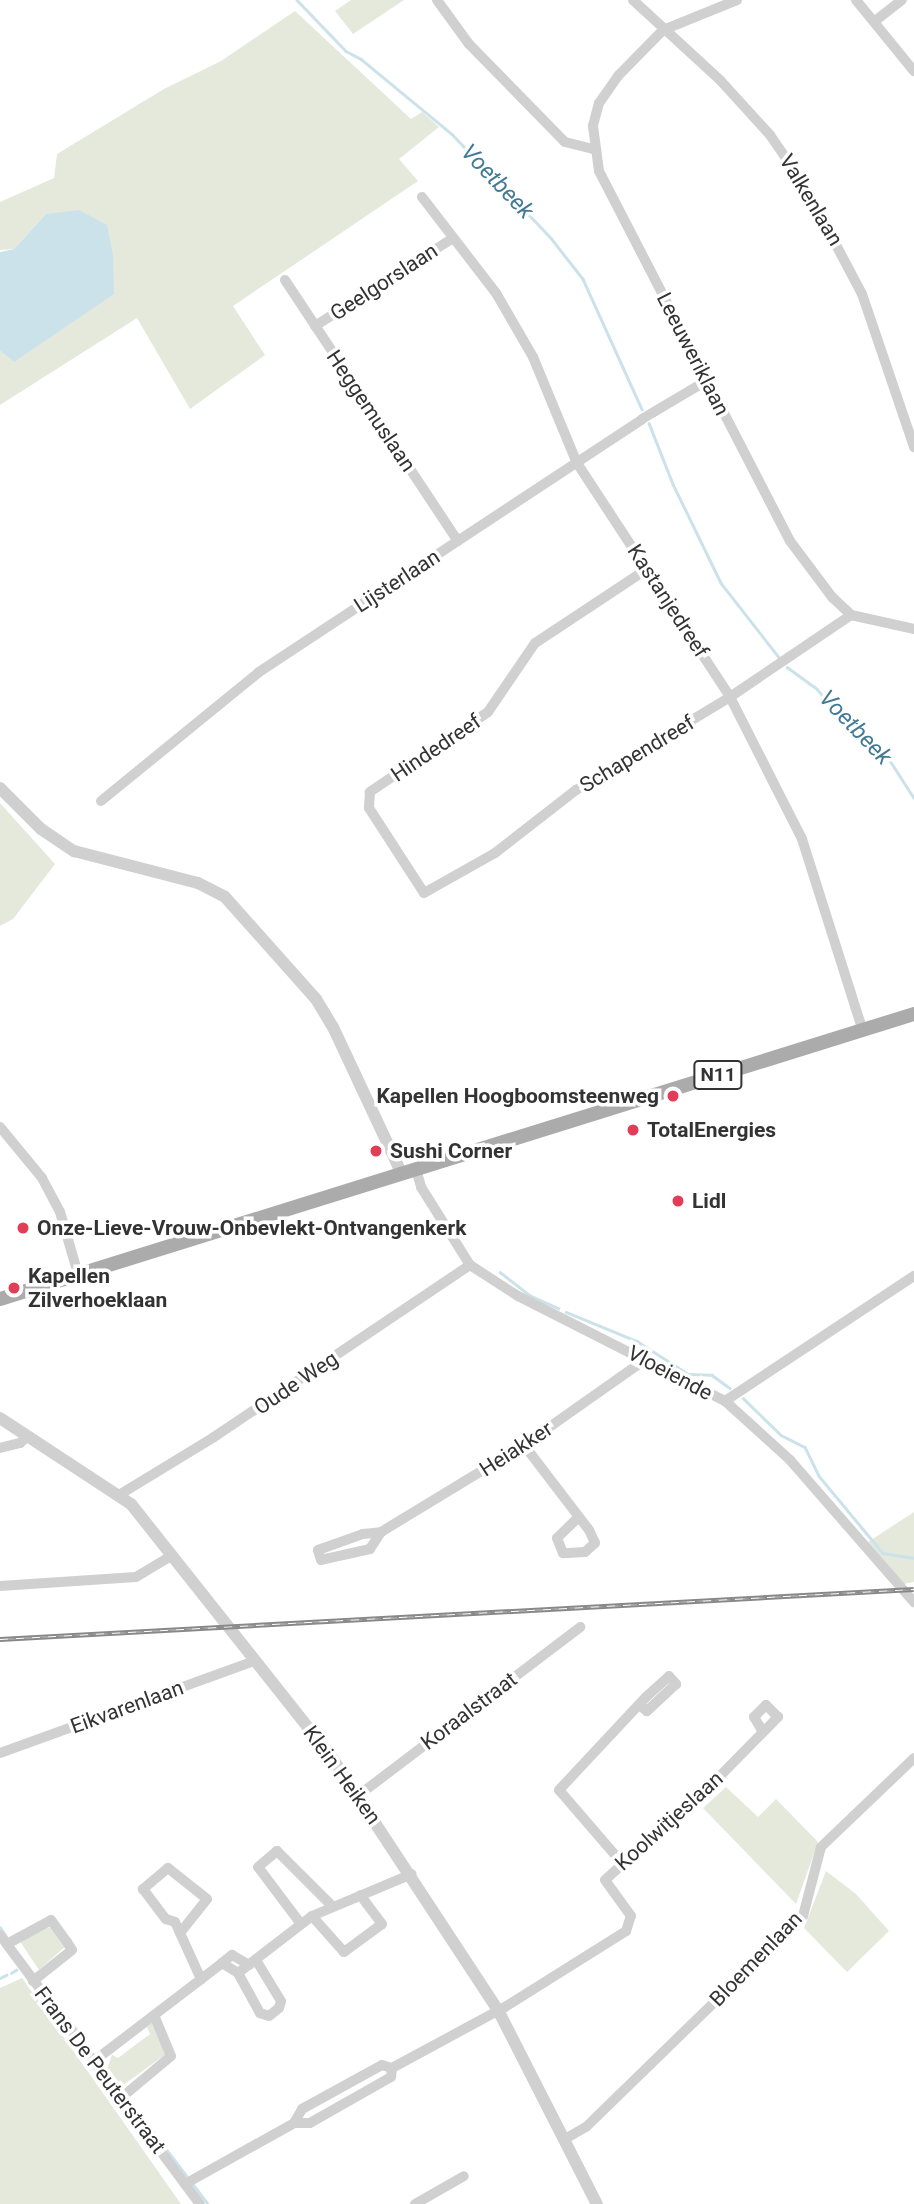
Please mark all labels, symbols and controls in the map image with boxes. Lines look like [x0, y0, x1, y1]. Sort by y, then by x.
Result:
water label: Voetbeek [455, 139, 539, 225]
street label: Valkenlaan [774, 150, 848, 250]
street label: Geelgorslaan [326, 238, 442, 326]
street label: Leeuweriklaan [651, 288, 735, 420]
street label: Heggemuslaan [321, 345, 421, 477]
street label: Kastanjedreef [622, 540, 714, 662]
street label: Lijsterlaan [349, 544, 445, 618]
water label: Voetbeek [813, 685, 897, 771]
street label: Hindedreef [386, 709, 486, 787]
street label: Schapendreef [575, 710, 699, 798]
road number: N11 [692, 1060, 744, 1091]
place label: Kapellen Hoogboomsteenweg [376, 1083, 659, 1109]
marker: Kapellen Hoogboomsteenweg [665, 1088, 681, 1104]
place label: TotalEnergies [647, 1117, 776, 1143]
marker: TotalEnergies [625, 1122, 641, 1138]
place label: Sushi Corner [390, 1138, 512, 1164]
marker: Sushi Corner [368, 1143, 384, 1159]
place label: Lidl [692, 1188, 726, 1214]
marker: Lidl [670, 1193, 686, 1209]
place label: Onze-Lieve-Vrouw-Onbevlekt-Ontvangenkerk [37, 1215, 466, 1241]
marker: Onze-Lieve-Vrouw-Onbevlekt-Ontvangenkerk [15, 1220, 31, 1236]
place label: Kapellen Zilverhoeklaan [28, 1263, 167, 1313]
marker: Kapellen Zilverhoeklaan [6, 1280, 22, 1296]
street label: Vloeiende [623, 1340, 717, 1406]
street label: Oude Weg [249, 1346, 343, 1420]
street label: Heiakker [475, 1416, 557, 1482]
street label: Koraalstraat [416, 1667, 522, 1755]
street label: Eikvarenlaan [67, 1675, 187, 1739]
street label: Klein Heiken [298, 1721, 386, 1829]
street label: Koolwitjeslaan [610, 1766, 728, 1876]
street label: Bloemenlaan [705, 1906, 807, 2012]
street label: Frans De Peuterstraat [29, 1982, 171, 2158]

